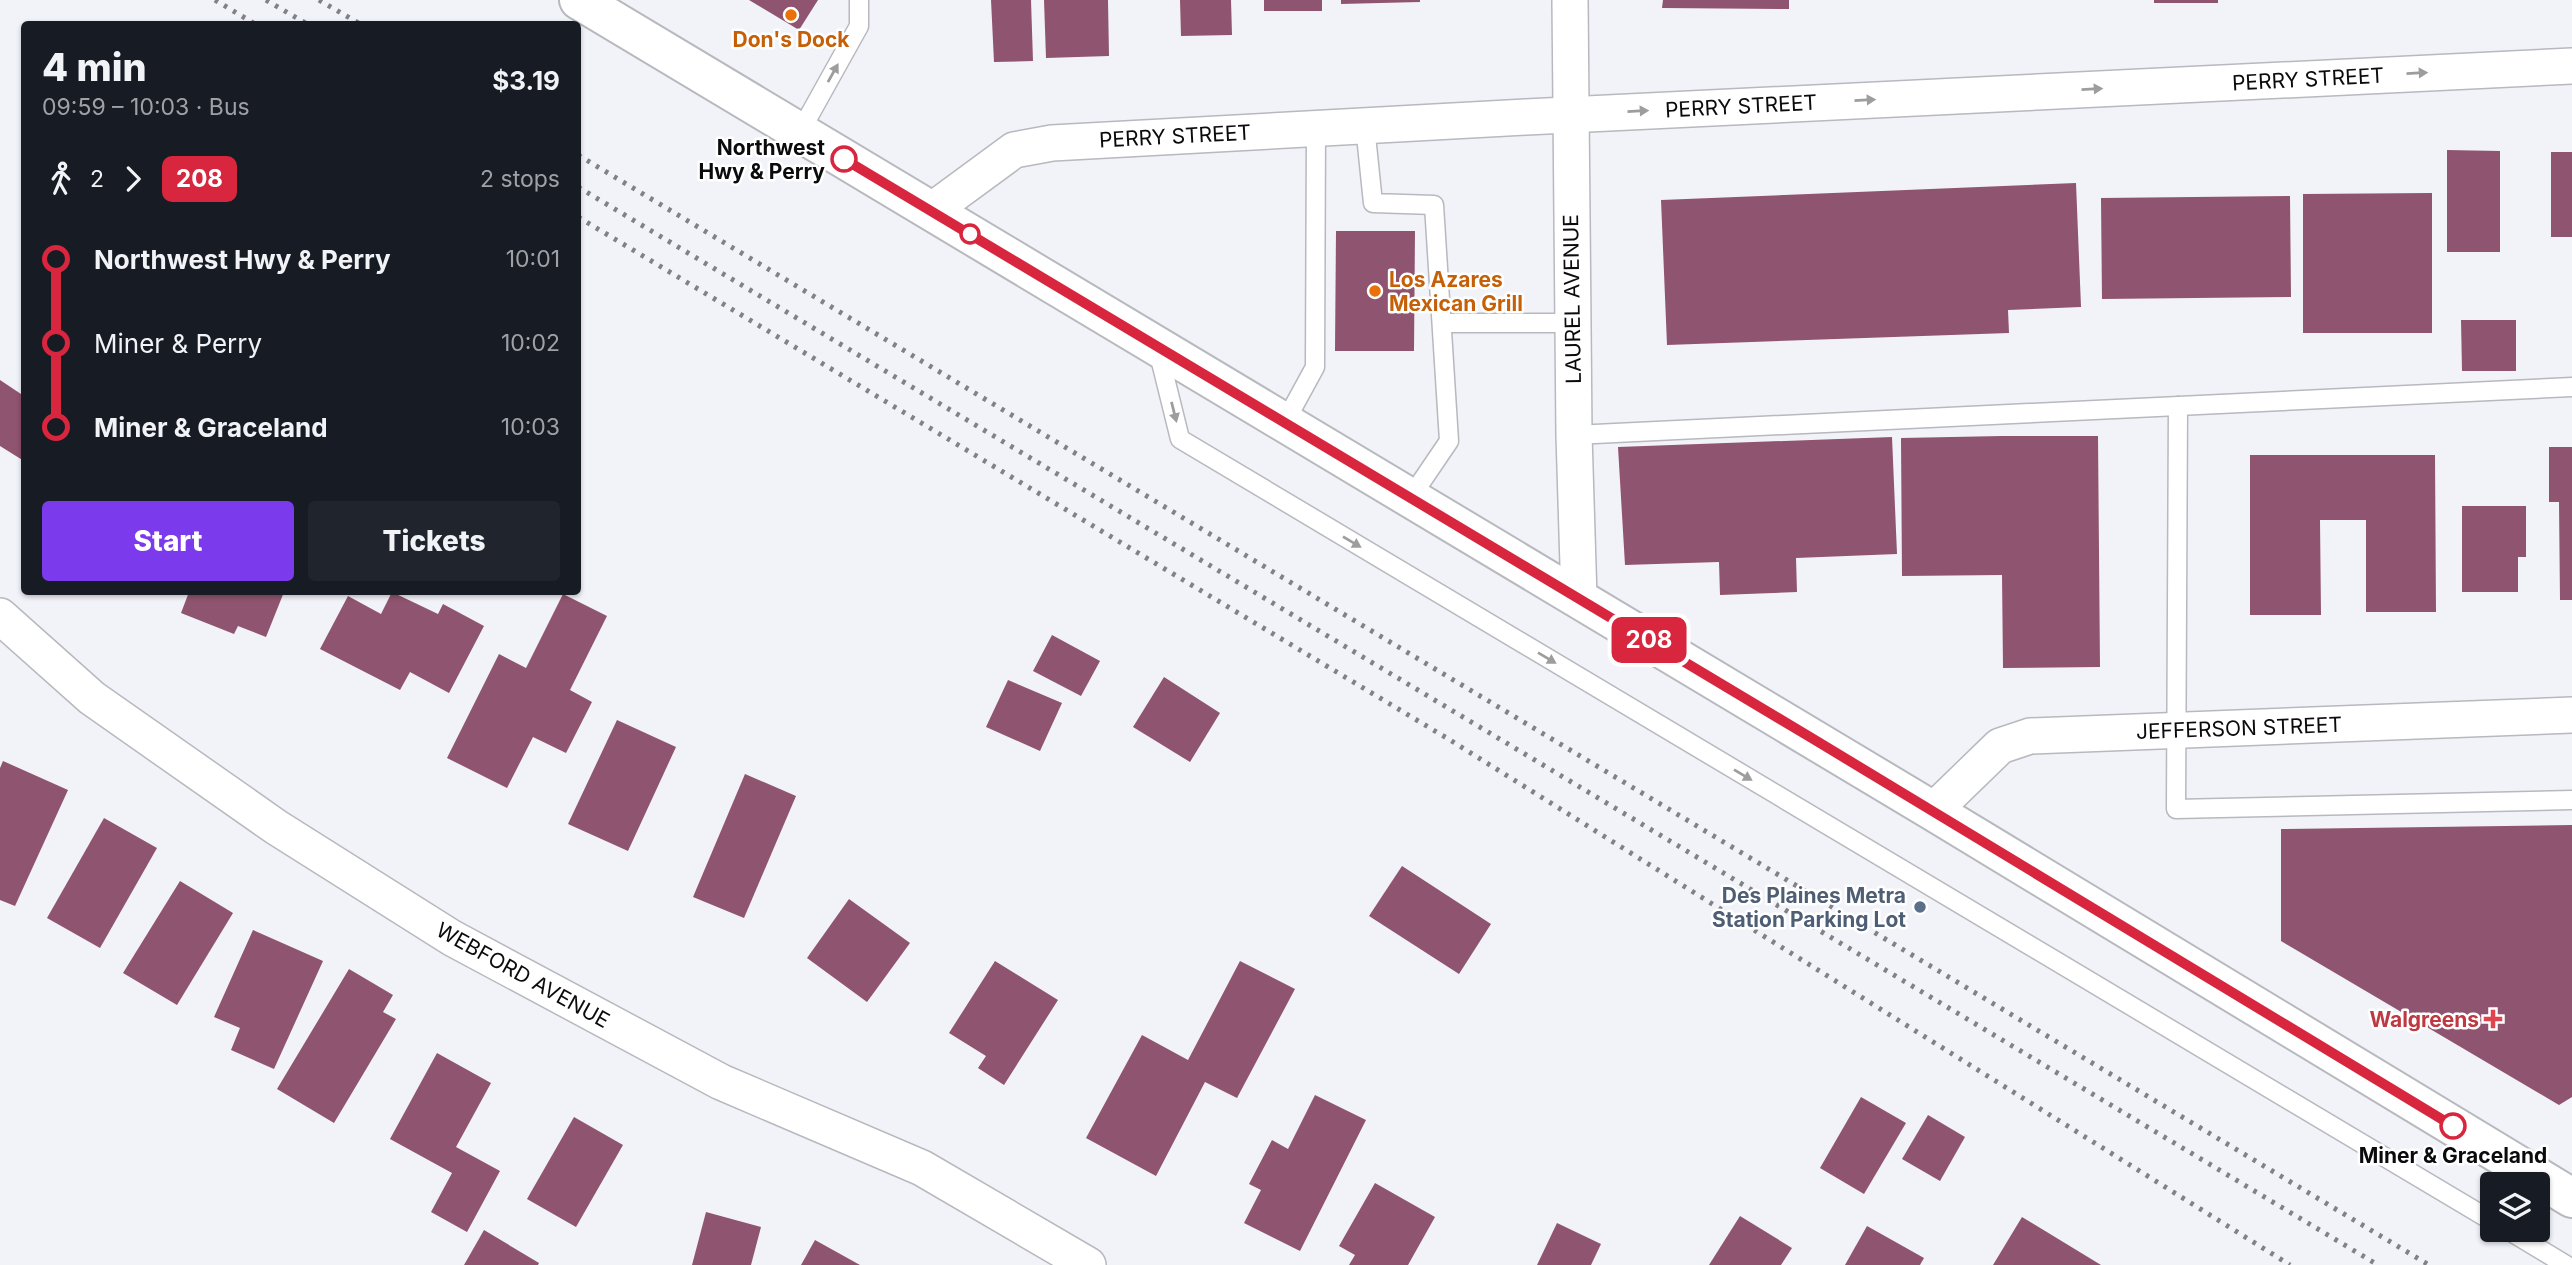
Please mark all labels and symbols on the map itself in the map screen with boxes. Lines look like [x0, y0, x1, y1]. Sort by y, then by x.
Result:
marker: Don's Dock [783, 7, 799, 23]
place label: Don's Dock [733, 27, 850, 52]
one-way arrow [827, 63, 839, 82]
street label: PERRY STREET [2231, 63, 2385, 95]
one-way arrow [2406, 68, 2428, 79]
one-way arrow [2081, 84, 2103, 95]
street label: PERRY STREET [1664, 90, 1818, 122]
one-way arrow [1854, 95, 1876, 106]
one-way arrow [1627, 106, 1649, 117]
street label: PERRY STREET [1098, 120, 1252, 152]
place label: Northwest Hwy & Perry [699, 135, 825, 184]
marker: Northwest Hwy & Perry [831, 146, 857, 172]
street label: LAUREL AVENUE [1558, 214, 1586, 384]
unlabelled marker [960, 224, 980, 244]
place label: Los Azares Mexican Grill [1389, 267, 1523, 316]
marker: Los Azares Mexican Grill [1367, 283, 1383, 299]
one-way arrow [1169, 402, 1180, 424]
one-way arrow [1342, 535, 1361, 548]
line badge: 208 [1609, 617, 1689, 663]
one-way arrow [1538, 652, 1557, 664]
street label: JEFFERSON STREET [2136, 712, 2342, 744]
one-way arrow [1733, 768, 1752, 781]
place label: Des Plaines Metra Station Parking Lot [1712, 883, 1906, 932]
marker: Des Plaines Metra Station Parking Lot [1912, 899, 1928, 915]
street label: WEBFORD AVENUE [432, 917, 614, 1033]
place label: Walgreens [2369, 1007, 2479, 1032]
marker: Walgreens [2485, 1011, 2501, 1027]
marker: Miner & Graceland [2440, 1113, 2466, 1139]
place label: Miner & Graceland [2359, 1143, 2547, 1168]

